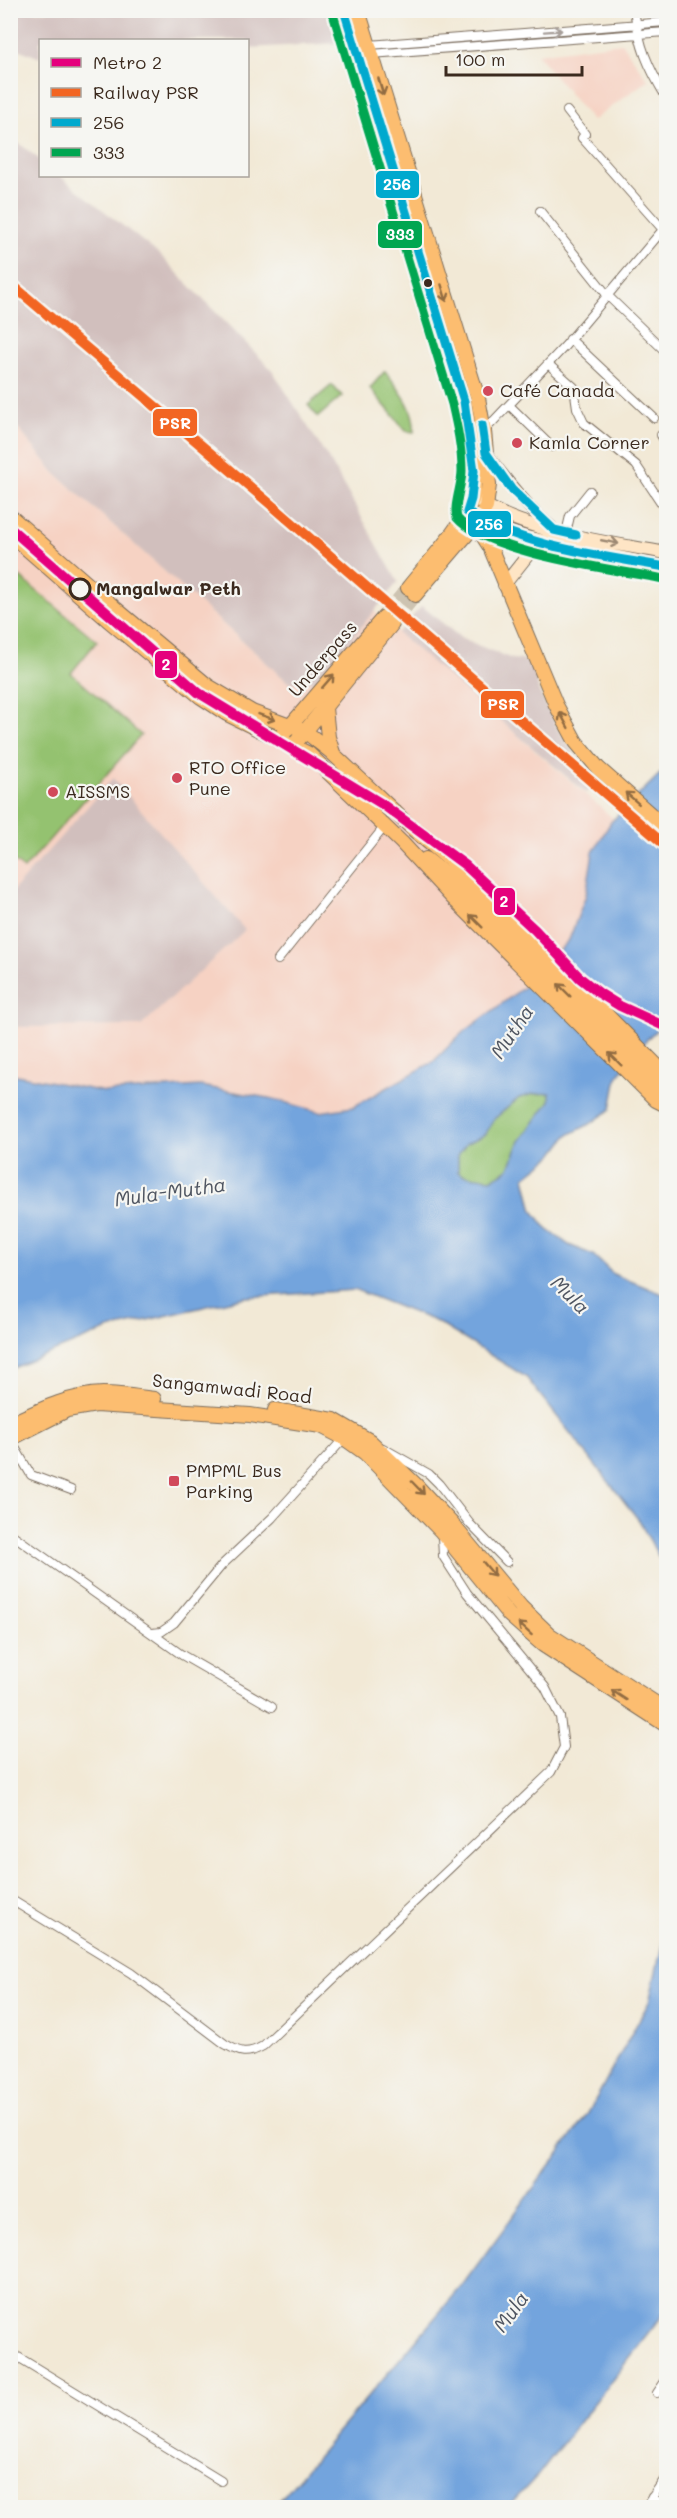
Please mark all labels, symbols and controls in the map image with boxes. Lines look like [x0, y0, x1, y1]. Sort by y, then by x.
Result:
one-way arrow [542, 26, 562, 37]
legend [39, 39, 249, 177]
scale bar [446, 39, 582, 77]
text: 100 m [455, 47, 505, 71]
text: Metro 2 [93, 50, 162, 74]
one-way arrow [376, 77, 387, 96]
text: Railway PSR [93, 80, 199, 104]
text: 256 [93, 110, 124, 134]
text: 333 [93, 140, 125, 164]
line badge: 256 [375, 170, 420, 199]
text: 256 [383, 173, 411, 194]
line badge: 333 [377, 220, 423, 249]
text: 333 [386, 223, 415, 244]
unlabelled marker [422, 277, 434, 289]
one-way arrow [439, 283, 450, 302]
place label: Café Canada [500, 378, 615, 402]
marker: Café Canada [481, 384, 495, 398]
line badge: PSR [152, 408, 198, 437]
text: PSR [159, 412, 191, 433]
place label: Kamla Corner [529, 430, 650, 454]
marker: Kamla Corner [510, 436, 524, 450]
line badge: 256 [467, 510, 512, 538]
text: 256 [475, 513, 503, 534]
one-way arrow [600, 537, 620, 548]
place label: Mangalwar Peth [96, 576, 241, 600]
marker: Mangalwar Peth [69, 578, 91, 600]
street label: Underpass [283, 615, 362, 701]
line badge: 2 [154, 650, 178, 679]
text: 2 [162, 653, 171, 674]
one-way arrow [321, 674, 335, 689]
line badge: PSR [480, 690, 525, 719]
text: PSR [487, 693, 519, 714]
one-way arrow [257, 712, 276, 723]
one-way arrow [558, 712, 569, 730]
place label: RTO Office Pune [189, 755, 286, 800]
marker: RTO Office Pune [170, 771, 184, 785]
place label: AISSMS [65, 779, 130, 803]
marker: AISSMS [46, 785, 60, 799]
one-way arrow [625, 791, 640, 805]
line badge: 2 [493, 887, 516, 916]
text: 2 [500, 890, 509, 911]
one-way arrow [469, 914, 484, 929]
one-way arrow [556, 982, 571, 997]
water label: Mutha [484, 1000, 539, 1063]
one-way arrow [607, 1051, 622, 1066]
water label: Mula-Mutha [112, 1170, 227, 1212]
water label: Mula [546, 1269, 596, 1319]
street label: Sangamwadi Road [151, 1368, 313, 1408]
place label: PMPML Bus Parking [186, 1458, 282, 1503]
marker: PMPML Bus Parking [167, 1474, 181, 1488]
one-way arrow [411, 1480, 426, 1495]
one-way arrow [482, 1561, 496, 1576]
one-way arrow [517, 1622, 532, 1636]
one-way arrow [611, 1688, 628, 1700]
water label: Mula [487, 2286, 534, 2337]

